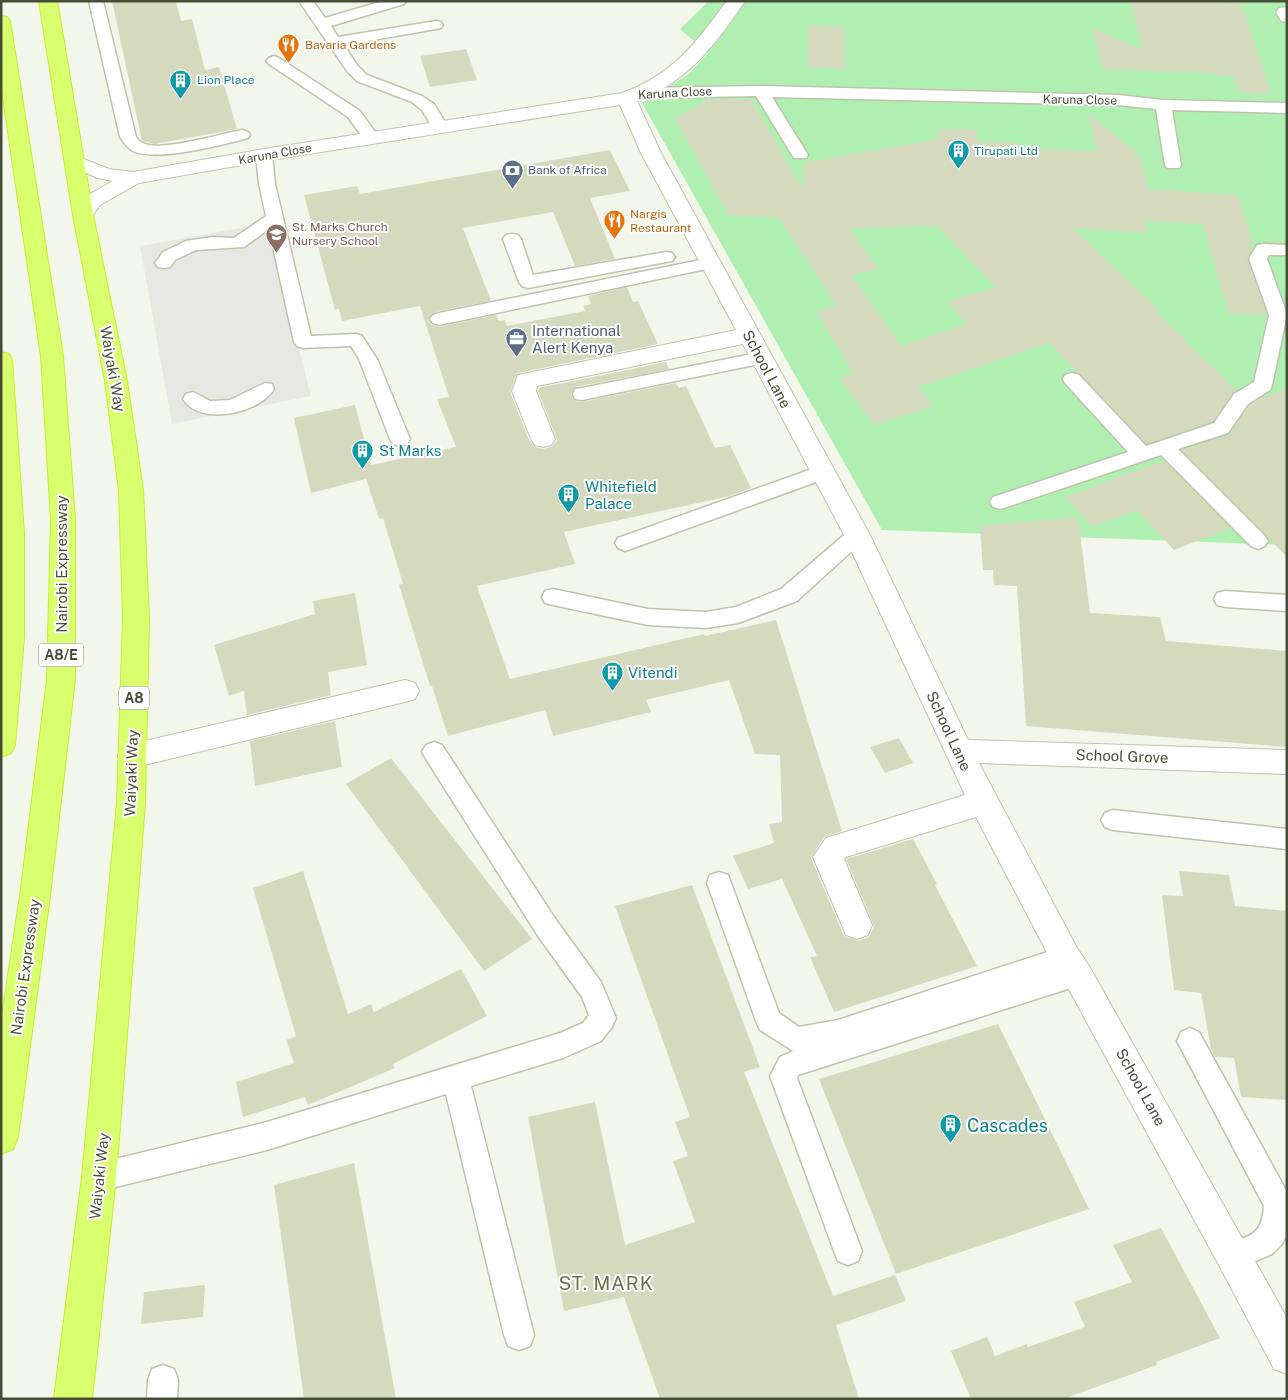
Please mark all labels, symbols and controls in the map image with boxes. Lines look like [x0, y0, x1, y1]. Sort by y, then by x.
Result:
restaurant icon: Bavaria Gardens [277, 33, 301, 64]
place label: Bavaria Gardens [305, 38, 396, 52]
building icon: Lion Place [169, 68, 193, 99]
place label: Lion Place [197, 73, 255, 87]
street label: Karuna Close [638, 84, 713, 102]
street label: Karuna Close [1043, 92, 1117, 108]
building icon: Tirupati Ltd [946, 139, 970, 170]
street label: Karuna Close [237, 141, 313, 167]
place label: Tirupati Ltd [974, 144, 1038, 158]
bank icon: Bank of Africa [500, 158, 524, 189]
place label: Bank of Africa [528, 163, 607, 177]
place label: Nargis Restaurant [630, 207, 692, 235]
restaurant icon: Nargis Restaurant [602, 209, 626, 240]
place label: St. Marks Church Nursery School [292, 220, 388, 248]
school or university icon: St. Marks Church Nursery School [264, 222, 288, 253]
place label: International Alert Kenya [532, 322, 621, 356]
street label: Waiyaki Way [97, 325, 129, 413]
office icon: International Alert Kenya [504, 327, 528, 358]
street label: School Lane [739, 327, 795, 411]
building icon: St Marks [351, 438, 375, 469]
place label: St Marks [379, 442, 441, 459]
place label: Whitefield Palace [585, 478, 657, 512]
building icon: Whitefield Palace [557, 483, 581, 514]
street label: Nairobi Expressway [53, 495, 70, 633]
road number: A8/E [38, 644, 84, 666]
building icon: Vitendi [600, 660, 624, 691]
place label: Vitendi [628, 664, 677, 681]
road number: A8 [119, 686, 149, 710]
street label: School Lane [923, 689, 975, 773]
street label: Waiyaki Way [121, 729, 141, 817]
street label: School Grove [1075, 746, 1169, 766]
street label: Nairobi Expressway [7, 898, 43, 1036]
street label: School Lane [1113, 1045, 1169, 1129]
building icon: Cascades [939, 1113, 963, 1144]
place label: Cascades [967, 1115, 1048, 1136]
street label: Waiyaki Way [86, 1132, 112, 1220]
district label: ST. MARK [558, 1272, 654, 1294]

